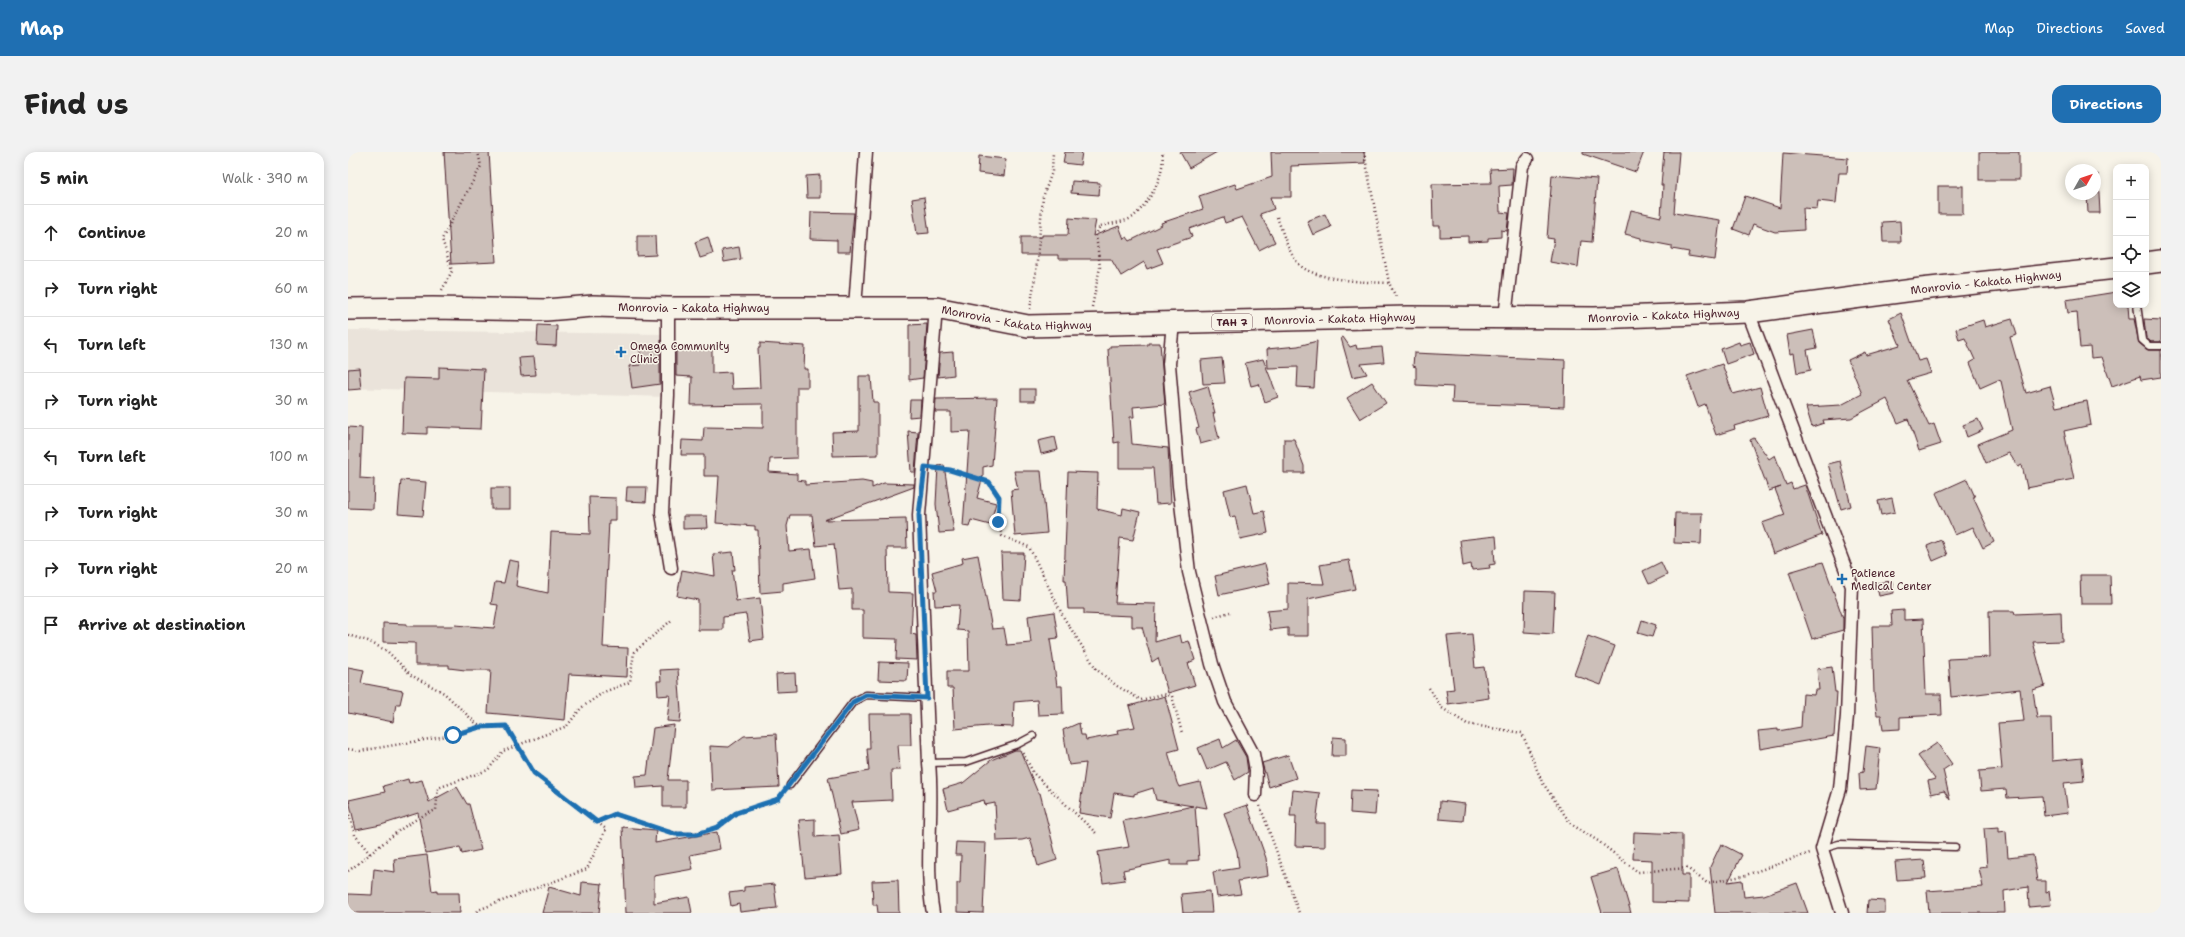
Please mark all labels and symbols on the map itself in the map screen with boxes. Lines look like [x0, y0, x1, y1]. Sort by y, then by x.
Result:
north arrow [2065, 164, 2101, 200]
street label: Monrovia - Kakata Highway [1910, 267, 2062, 298]
street label: Monrovia - Kakata Highway [618, 300, 770, 316]
street label: Monrovia - Kakata Highway [940, 302, 1092, 334]
street label: Monrovia - Kakata Highway [1588, 305, 1740, 326]
street label: Monrovia - Kakata Highway [1264, 310, 1416, 328]
road number: TAH 7 [1212, 314, 1252, 330]
place label: Omega Community Clinic [630, 339, 730, 367]
marker: Omega Community Clinic [615, 346, 627, 358]
route end [989, 513, 1007, 531]
place label: Patience Medical Center [1851, 566, 1932, 594]
marker: Patience Medical Center [1836, 573, 1848, 585]
route start [444, 726, 462, 744]

